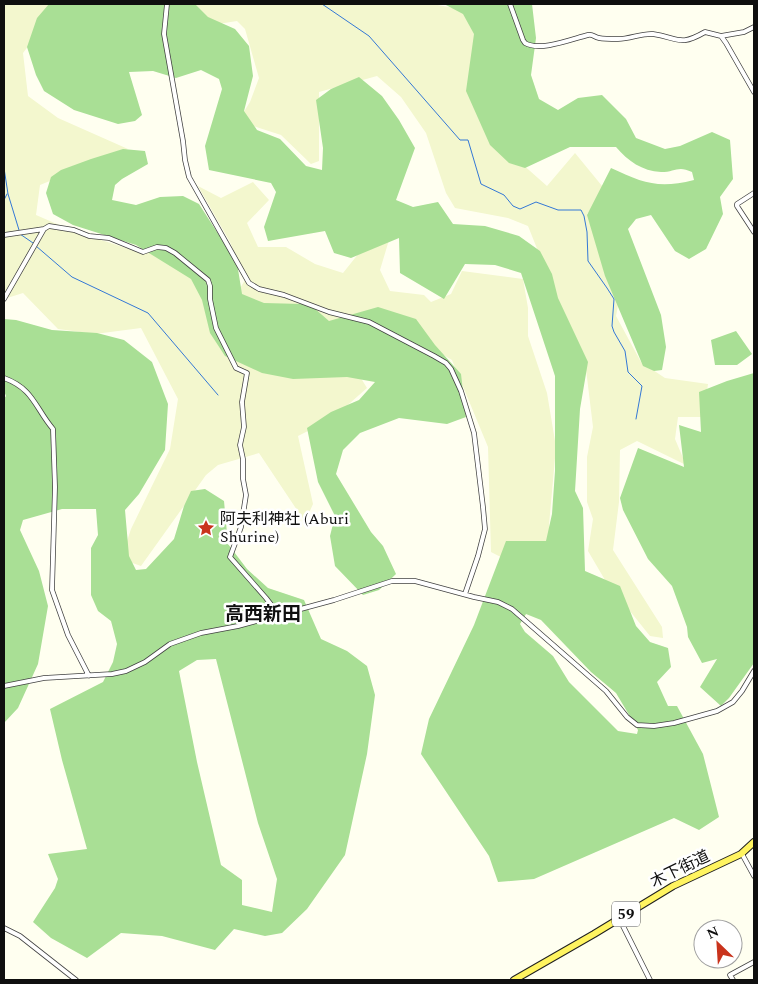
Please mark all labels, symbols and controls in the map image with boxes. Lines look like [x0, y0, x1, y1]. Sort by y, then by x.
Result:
place label: 阿夫利神社 (Aburi Shurine) [220, 507, 349, 549]
place icon: 阿夫利神社 (Aburi Shurine) [196, 518, 216, 538]
district label: 高西新田 [225, 600, 301, 629]
street label: 木下街道 [646, 844, 714, 894]
road number: 59 [612, 902, 640, 926]
north arrow [693, 919, 743, 969]
text: N [703, 921, 722, 945]

